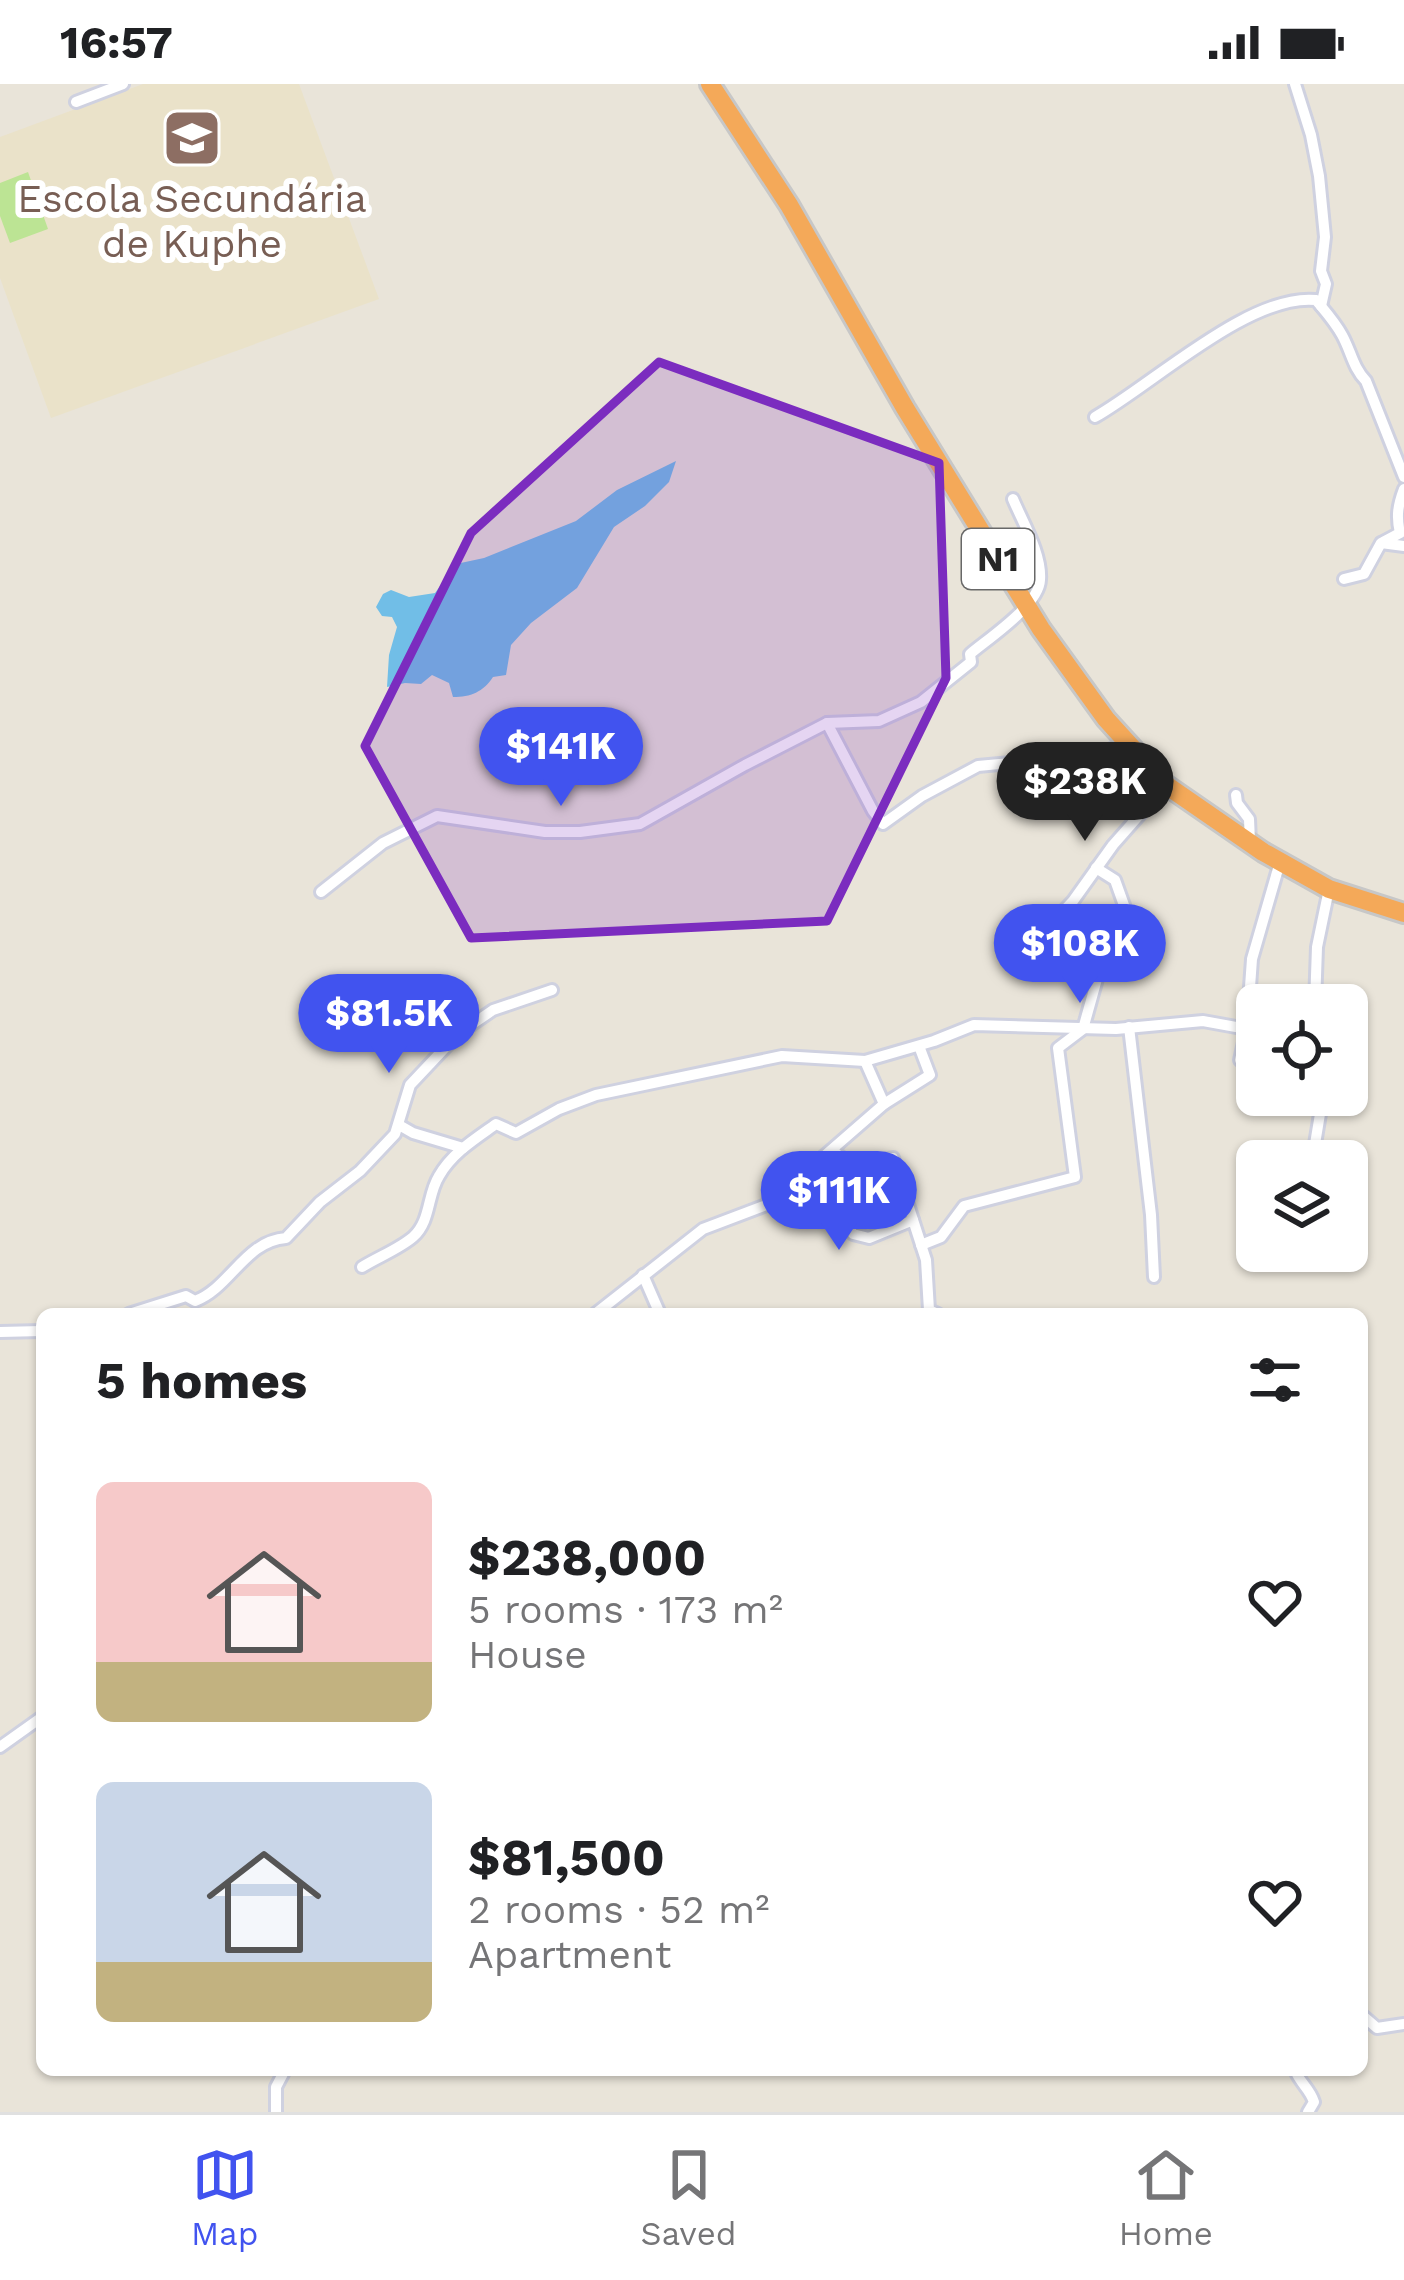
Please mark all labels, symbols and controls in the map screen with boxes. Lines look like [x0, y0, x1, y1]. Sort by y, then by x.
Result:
text: 16:57 [60, 16, 173, 69]
school or university icon: Escola Secundária de Kuphe [161, 107, 223, 169]
place label: Escola Secundária de Kuphe [17, 176, 367, 266]
road number: N1 [962, 529, 1034, 589]
pin: $141K [477, 707, 645, 809]
text: $141K [506, 723, 616, 768]
pin: $238K [1001, 742, 1169, 844]
text: $238K [1024, 758, 1146, 803]
pin: $108K [996, 904, 1164, 1006]
text: $108K [1021, 920, 1139, 965]
pin: $81.5K [291, 974, 487, 1076]
map controls [1236, 984, 1368, 1272]
button: locate [1236, 984, 1368, 1116]
text: $81.5K [325, 990, 453, 1035]
button: layers [1236, 1140, 1368, 1272]
pin: $111K [755, 1151, 923, 1253]
text: $111K [788, 1167, 890, 1212]
icon: filters [1242, 1347, 1308, 1413]
text: 5 homes [96, 1351, 307, 1410]
text: $238,000 [468, 1528, 706, 1587]
icon: home [192, 1530, 336, 1674]
icon: heart [1242, 1569, 1308, 1635]
text: 5 rooms · 173 m² [468, 1587, 783, 1632]
text: House [468, 1632, 587, 1677]
text: $81,500 [468, 1828, 665, 1887]
icon: home [192, 1830, 336, 1974]
icon: heart [1242, 1869, 1308, 1935]
text: 2 rooms · 52 m² [468, 1887, 769, 1932]
text: Apartment [468, 1932, 671, 1977]
tab: Map [191, 2142, 258, 2253]
tab: Saved [641, 2142, 736, 2253]
tab: Home [1119, 2142, 1213, 2253]

